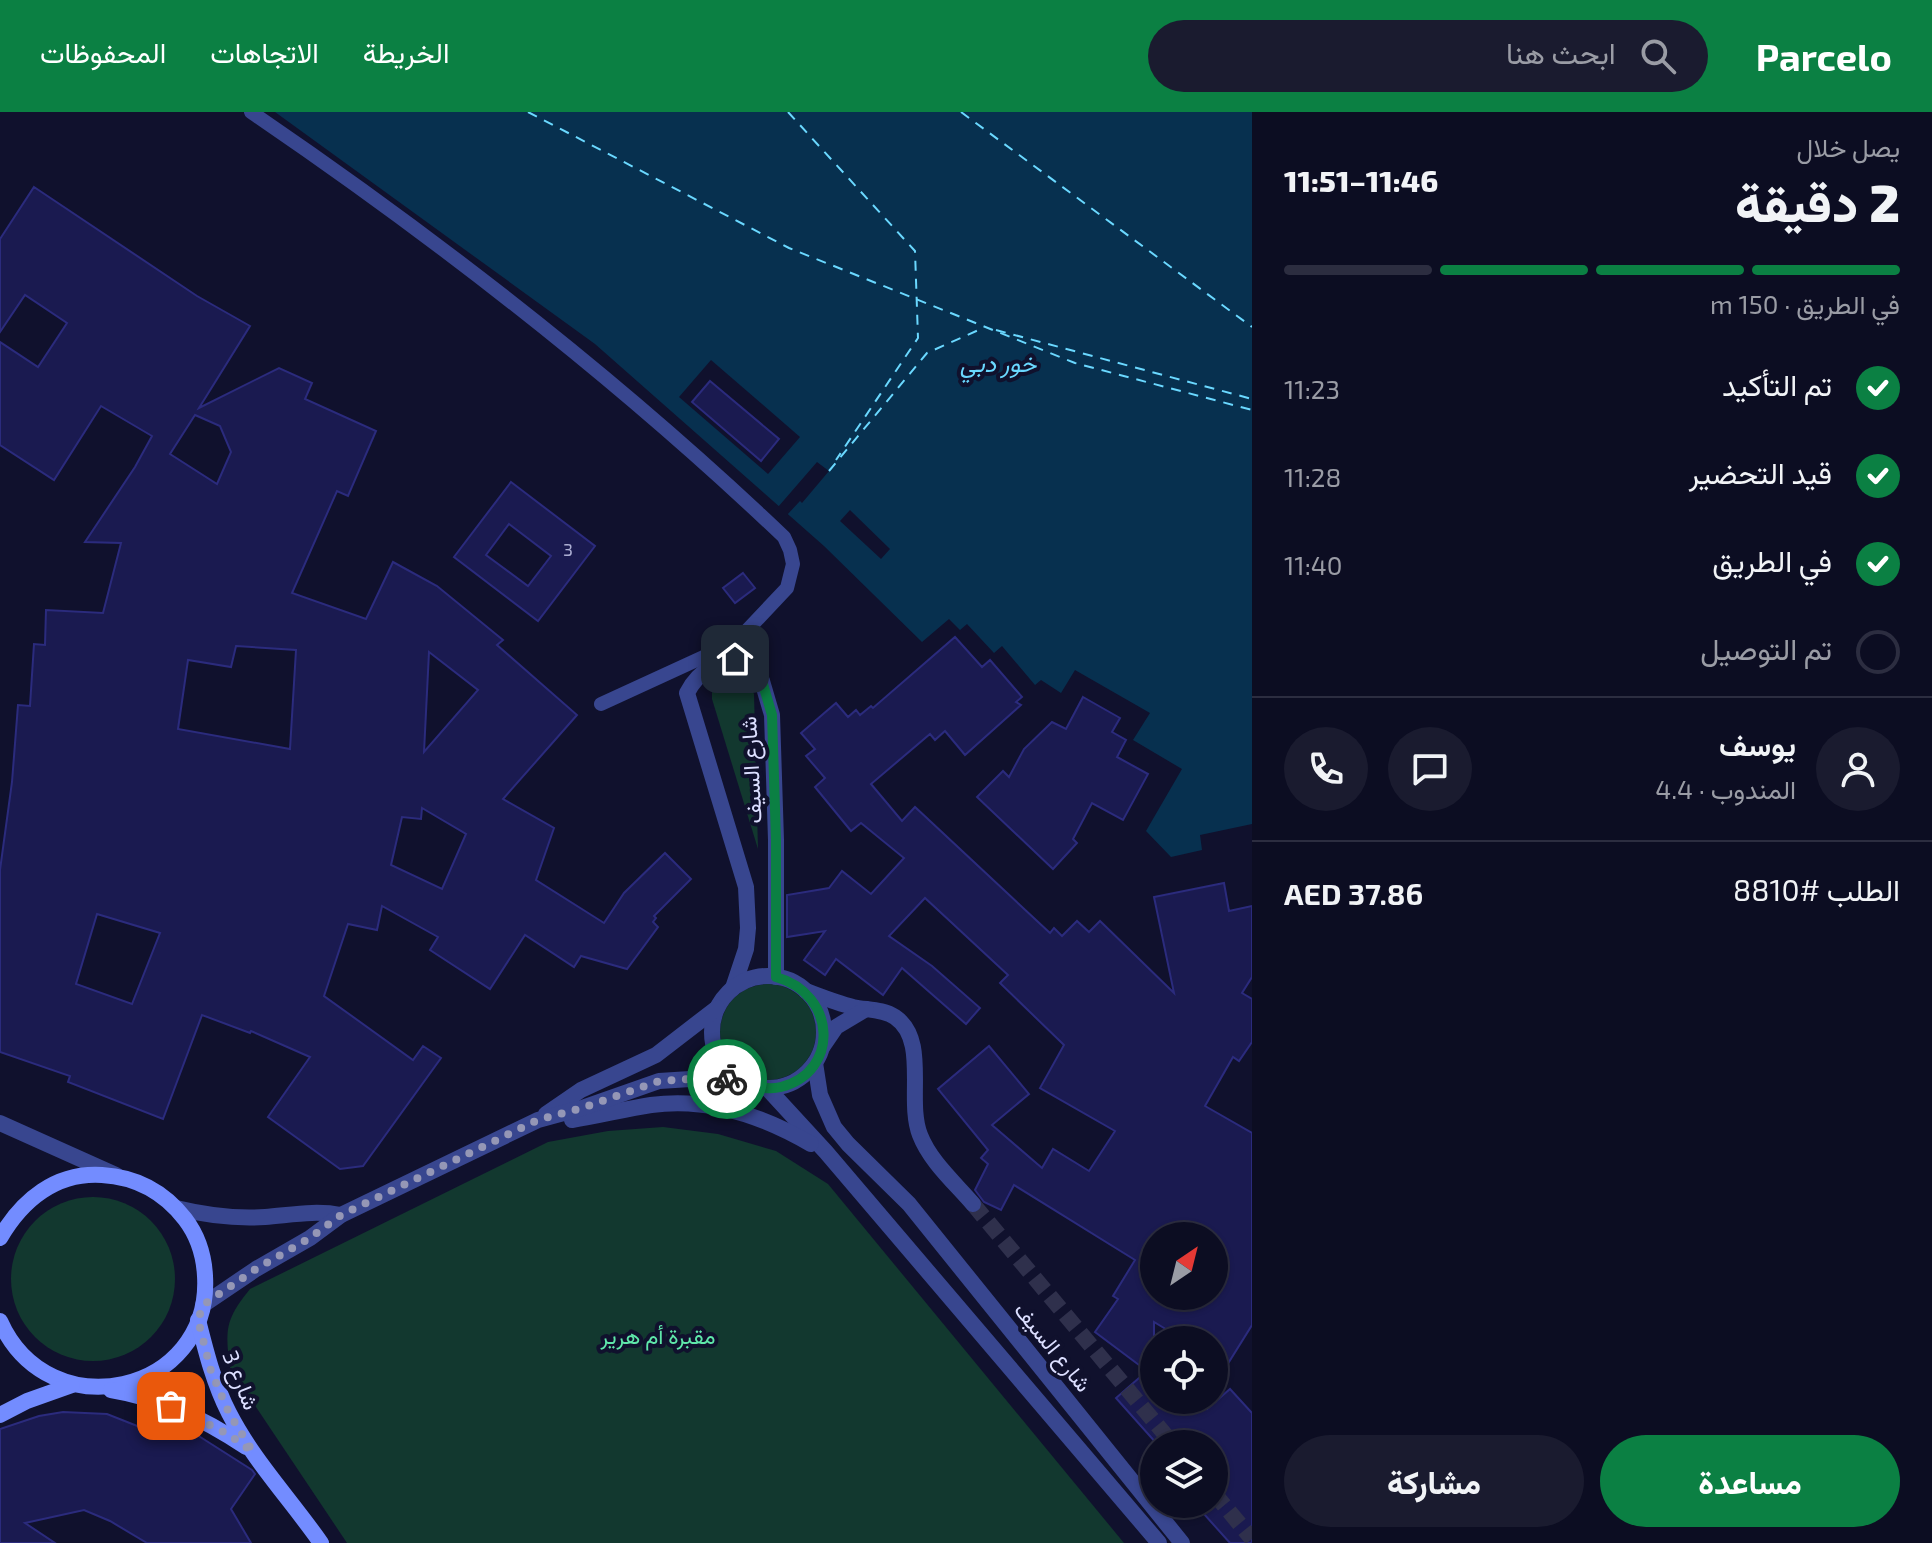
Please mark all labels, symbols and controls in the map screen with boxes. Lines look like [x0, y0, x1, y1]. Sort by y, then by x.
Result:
search box [1148, 20, 1708, 92]
text: Parcelo [1756, 33, 1892, 79]
text: ابحث هنا [1506, 34, 1616, 70]
icon: search [1636, 34, 1680, 78]
text: المحفوظات [40, 35, 166, 69]
text: الاتجاهات [210, 35, 319, 69]
text: الخريطة [363, 35, 449, 69]
text: يصل خلال [1797, 131, 1900, 162]
text: 11:46–11:51 [1284, 162, 1438, 198]
text: 2 دقيقة [1735, 170, 1900, 232]
text: في الطريق · 150 m [1710, 288, 1900, 319]
water label: خور دبي [960, 348, 1037, 383]
text: تم التأكيد [1722, 366, 1832, 402]
icon: check [1856, 366, 1900, 410]
text: 11:23 [1284, 373, 1340, 404]
text: قيد التحضير [1689, 454, 1832, 490]
icon: check [1856, 454, 1900, 498]
text: 11:28 [1284, 461, 1341, 492]
house number: 3 [563, 538, 573, 560]
text: في الطريق [1712, 542, 1832, 578]
icon: check [1856, 542, 1900, 586]
text: 11:40 [1284, 549, 1343, 580]
pin [701, 625, 769, 693]
text: تم التوصيل [1700, 630, 1832, 666]
icon: home [713, 637, 757, 681]
street label: شارع السيف [734, 715, 769, 824]
text: يوسف [1719, 726, 1796, 762]
button: phone [1284, 727, 1368, 811]
button: chat [1388, 727, 1472, 811]
button: person [1816, 727, 1900, 811]
text: المندوب · 4.4 [1655, 773, 1796, 804]
text: الطلب #8810 [1733, 871, 1900, 907]
text: AED 37.86 [1284, 875, 1423, 911]
courier [687, 1039, 767, 1119]
icon: bike [705, 1057, 749, 1101]
north arrow [1140, 1222, 1228, 1310]
map controls [1140, 1222, 1228, 1518]
street label: شارع السيف [1007, 1296, 1098, 1398]
park label: مقبرة أم هرير [599, 1322, 716, 1351]
button: locate [1140, 1326, 1228, 1414]
street label: شارع 3 [216, 1346, 265, 1414]
pin [137, 1372, 205, 1440]
icon: bag [149, 1384, 193, 1428]
button: layers [1140, 1430, 1228, 1518]
button: مشاركة [1284, 1435, 1584, 1527]
button: مساعدة [1600, 1435, 1900, 1527]

